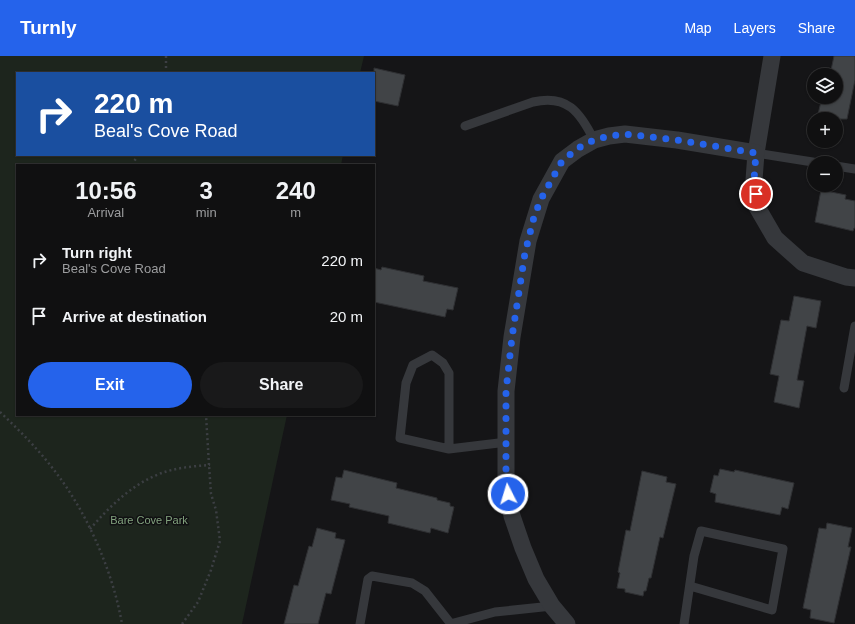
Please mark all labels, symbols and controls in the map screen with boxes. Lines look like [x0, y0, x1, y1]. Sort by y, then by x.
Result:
text: Turnly [20, 17, 77, 38]
text: Map [684, 20, 712, 36]
text: Layers [734, 20, 776, 36]
text: Share [798, 20, 835, 36]
map controls [807, 68, 843, 192]
button: layers [807, 68, 843, 104]
icon: right [28, 88, 80, 140]
text: 220 m [94, 88, 173, 119]
button: + [807, 112, 843, 148]
text: Beal's Cove Road [94, 121, 238, 141]
button: − [807, 156, 843, 192]
text: 10:56 [75, 177, 137, 204]
text: 3 [199, 177, 213, 204]
text: 240 [276, 177, 316, 204]
pin [739, 177, 773, 211]
icon: arrive [745, 183, 767, 205]
text: Arrival [87, 205, 124, 220]
text: min [196, 205, 217, 220]
text: m [290, 205, 301, 220]
text: Turn right [62, 244, 132, 261]
icon: right [28, 249, 50, 271]
text: 220 m [321, 252, 363, 269]
text: Beal's Cove Road [62, 261, 166, 276]
icon: arrive [28, 305, 50, 327]
text: Arrive at destination [62, 308, 207, 325]
text: 20 m [330, 308, 363, 325]
button: Exit [28, 362, 192, 408]
button: Share [200, 362, 363, 408]
position arrow [487, 473, 529, 515]
park label: Bare Cove Park [110, 514, 188, 526]

